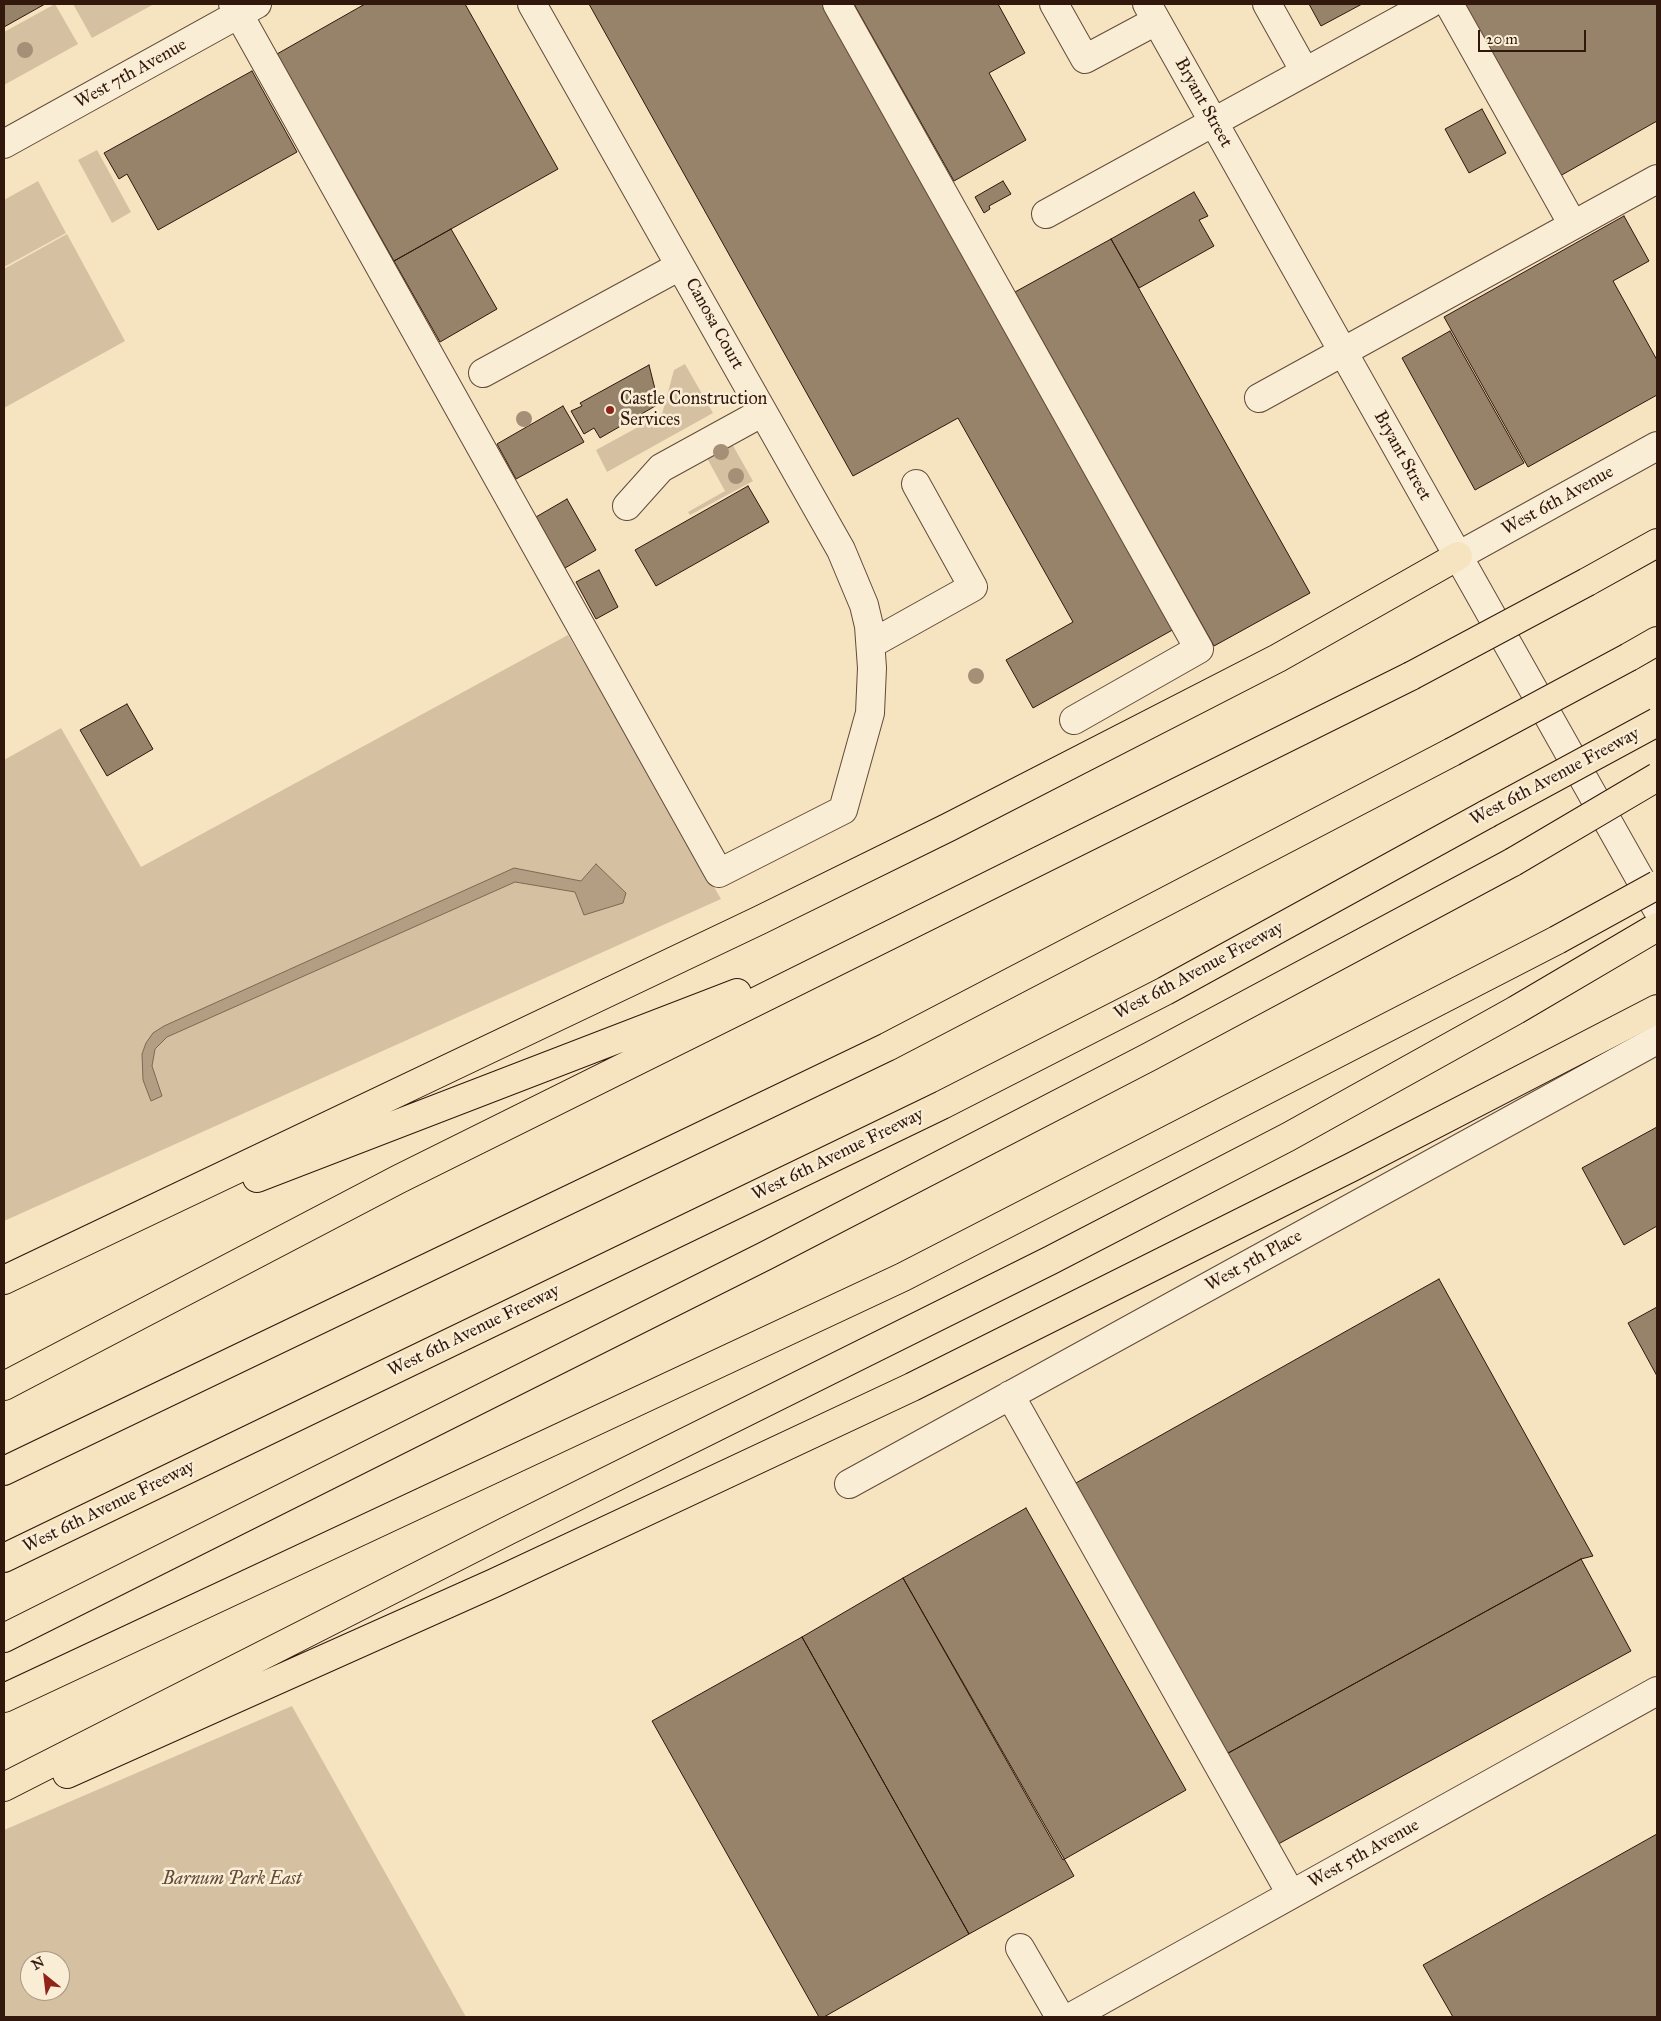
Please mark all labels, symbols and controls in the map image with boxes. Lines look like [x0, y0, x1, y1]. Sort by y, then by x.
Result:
scale bar [1481, 20, 1588, 52]
text: 20 m [1486, 30, 1518, 48]
street label: West 7th Avenue [71, 34, 191, 114]
street label: Bryant Street [1170, 54, 1236, 152]
street label: Canosa Court [680, 275, 748, 373]
place label: Castle Construction Services [620, 389, 767, 432]
marker: Castle Construction Services [604, 404, 616, 416]
street label: Bryant Street [1369, 407, 1435, 505]
street label: West 6th Avenue [1498, 461, 1618, 541]
street label: West 6th Avenue Freeway [1467, 723, 1643, 831]
street label: West 6th Avenue Freeway [1111, 917, 1287, 1025]
street label: West 6th Avenue Freeway [749, 1104, 927, 1206]
street label: West 5th Place [1202, 1226, 1306, 1296]
street label: West 6th Avenue Freeway [385, 1280, 563, 1382]
street label: West 6th Avenue Freeway [20, 1456, 198, 1558]
street label: West 5th Avenue [1305, 1815, 1423, 1893]
park label: Barnum Park East [162, 1869, 302, 1891]
north arrow [20, 1951, 70, 2001]
text: N [29, 1953, 47, 1974]

